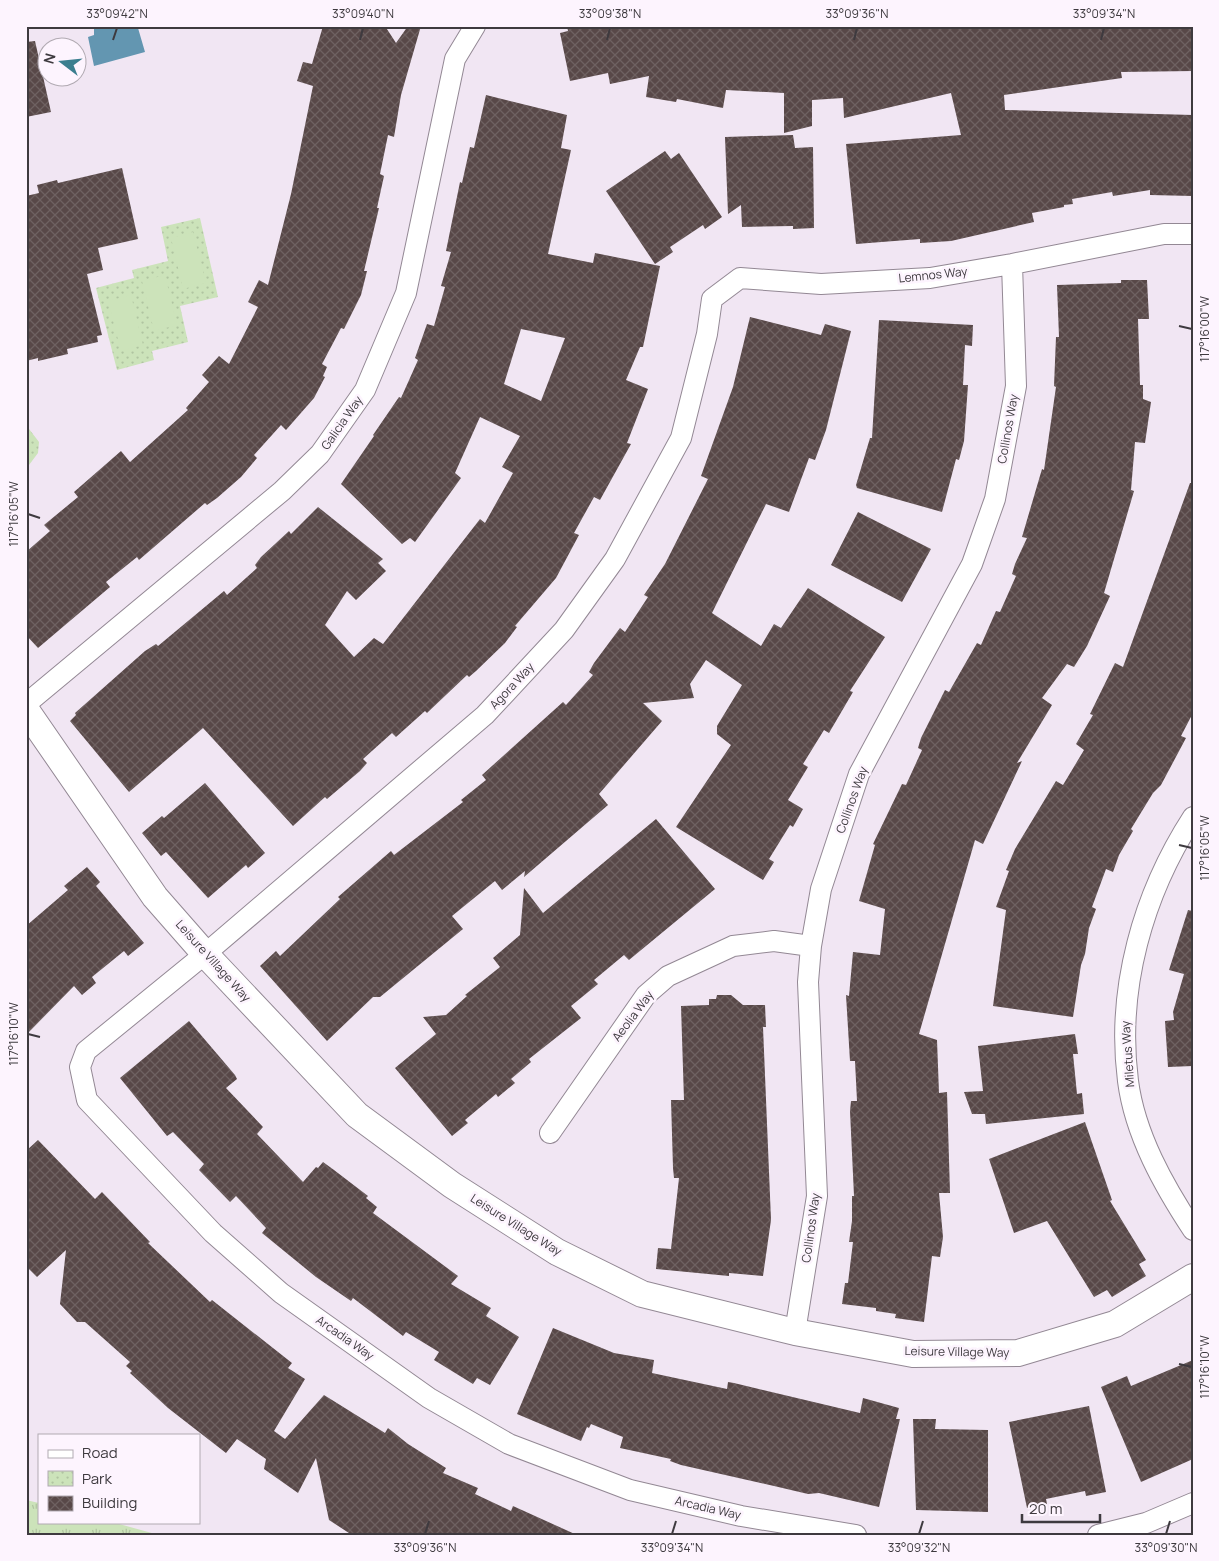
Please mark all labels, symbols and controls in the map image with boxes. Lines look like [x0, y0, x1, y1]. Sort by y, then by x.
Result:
text: 33°09'42"N [86, 5, 148, 22]
text: 33°09'40"N [332, 5, 394, 22]
text: 33°09'38"N [579, 5, 641, 22]
text: 33°09'36"N [825, 5, 889, 22]
text: 33°09'34"N [1073, 5, 1135, 22]
north arrow [38, 38, 88, 88]
text: N [39, 51, 60, 66]
street label: Lemnos Way [898, 262, 969, 287]
text: 117°16'00"W [1196, 295, 1213, 362]
street label: Galicia Way [317, 392, 367, 453]
street label: Collinos Way [993, 392, 1022, 465]
text: 117°16'05"W [5, 480, 22, 547]
street label: Agora Way [486, 658, 538, 713]
street label: Collinos Way [832, 763, 872, 836]
text: 117°16'05"W [1196, 814, 1213, 881]
street label: Leisure Village Way [172, 916, 255, 1006]
street label: Aeolia Way [608, 986, 658, 1045]
text: 117°16'10"W [5, 1002, 22, 1066]
street label: Miletus Way [1117, 1020, 1138, 1088]
street label: Leisure Village Way [467, 1190, 566, 1260]
street label: Collinos Way [797, 1191, 824, 1264]
street label: Arcadia Way [313, 1311, 378, 1364]
text: 117°16'10"W [1196, 1335, 1213, 1399]
street label: Leisure Village Way [904, 1342, 1010, 1361]
legend [38, 1434, 200, 1524]
text: Road [82, 1442, 118, 1463]
text: Park [82, 1468, 112, 1489]
scale bar [1022, 1491, 1099, 1523]
text: Building [82, 1492, 137, 1513]
street label: Arcadia Way [673, 1492, 743, 1524]
text: 20 m [1029, 1498, 1062, 1519]
text: 33°09'36"N [393, 1539, 457, 1556]
text: 33°09'34"N [641, 1539, 703, 1556]
text: 33°09'32"N [888, 1539, 950, 1556]
text: 33°09'30"N [1135, 1539, 1197, 1556]

